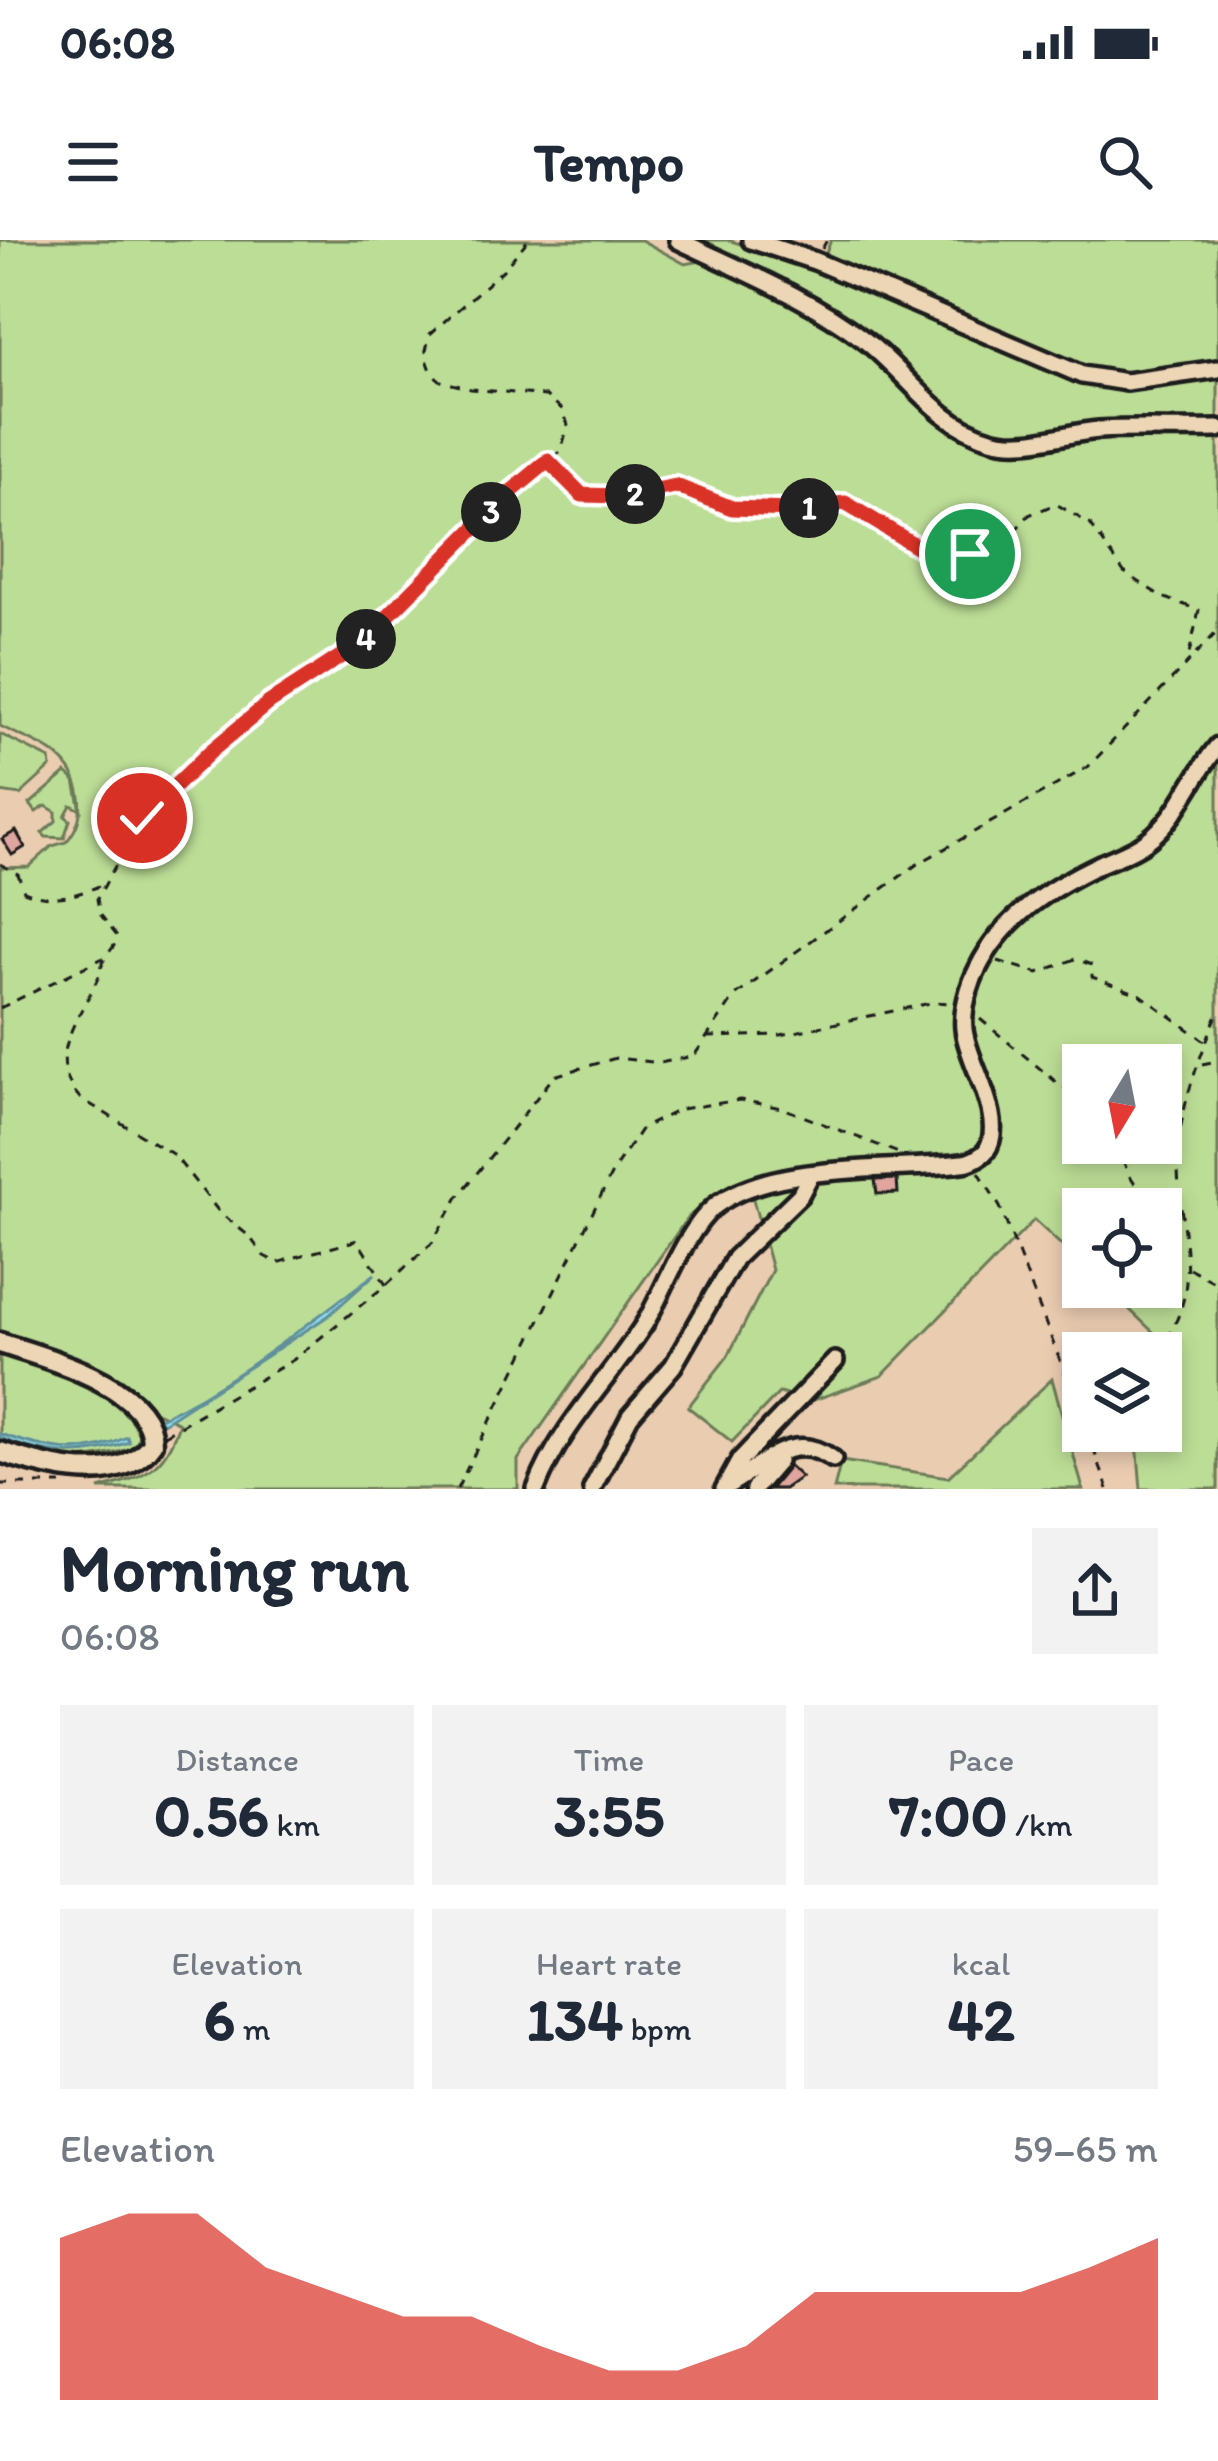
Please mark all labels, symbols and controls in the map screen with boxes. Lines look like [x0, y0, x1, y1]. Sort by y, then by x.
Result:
text: 06:08 [60, 15, 175, 69]
icon: menu [60, 129, 126, 195]
icon: search [1092, 129, 1158, 195]
text: Tempo [534, 130, 684, 195]
pin: 2 [605, 464, 665, 524]
text: 2 [626, 474, 644, 513]
pin: 1 [779, 478, 839, 538]
pin: 3 [461, 482, 521, 542]
text: 1 [801, 488, 817, 527]
text: 3 [482, 492, 500, 531]
pin [919, 503, 1021, 605]
icon: arrive [937, 521, 1003, 587]
pin: 4 [336, 609, 396, 669]
text: 4 [356, 619, 376, 658]
pin [91, 767, 193, 869]
icon: check [109, 785, 175, 851]
north arrow [1062, 1044, 1182, 1164]
map controls [1062, 1044, 1182, 1452]
button: locate [1062, 1188, 1182, 1308]
button: layers [1062, 1332, 1182, 1452]
text: Morning run [60, 1528, 409, 1608]
button: share [1032, 1528, 1158, 1654]
text: 06:08 [60, 1613, 160, 1660]
text: Distance [175, 1740, 299, 1779]
text: Time [574, 1740, 644, 1779]
text: Pace [948, 1740, 1014, 1779]
text: 0.56 [154, 1779, 269, 1851]
text: 3:55 [554, 1779, 664, 1851]
text: 7:00 [889, 1779, 1008, 1851]
text: km [269, 1805, 320, 1844]
text: /km [1008, 1805, 1073, 1844]
text: Elevation [171, 1944, 303, 1983]
text: Heart rate [536, 1944, 682, 1983]
text: kcal [952, 1944, 1010, 1983]
text: 6 [204, 1983, 235, 2055]
text: 134 [526, 1983, 623, 2055]
text: 42 [947, 1983, 1015, 2055]
text: m [235, 2009, 270, 2048]
text: bpm [623, 2009, 692, 2048]
text: Elevation [60, 2125, 215, 2172]
text: 59–65 m [1013, 2125, 1158, 2172]

